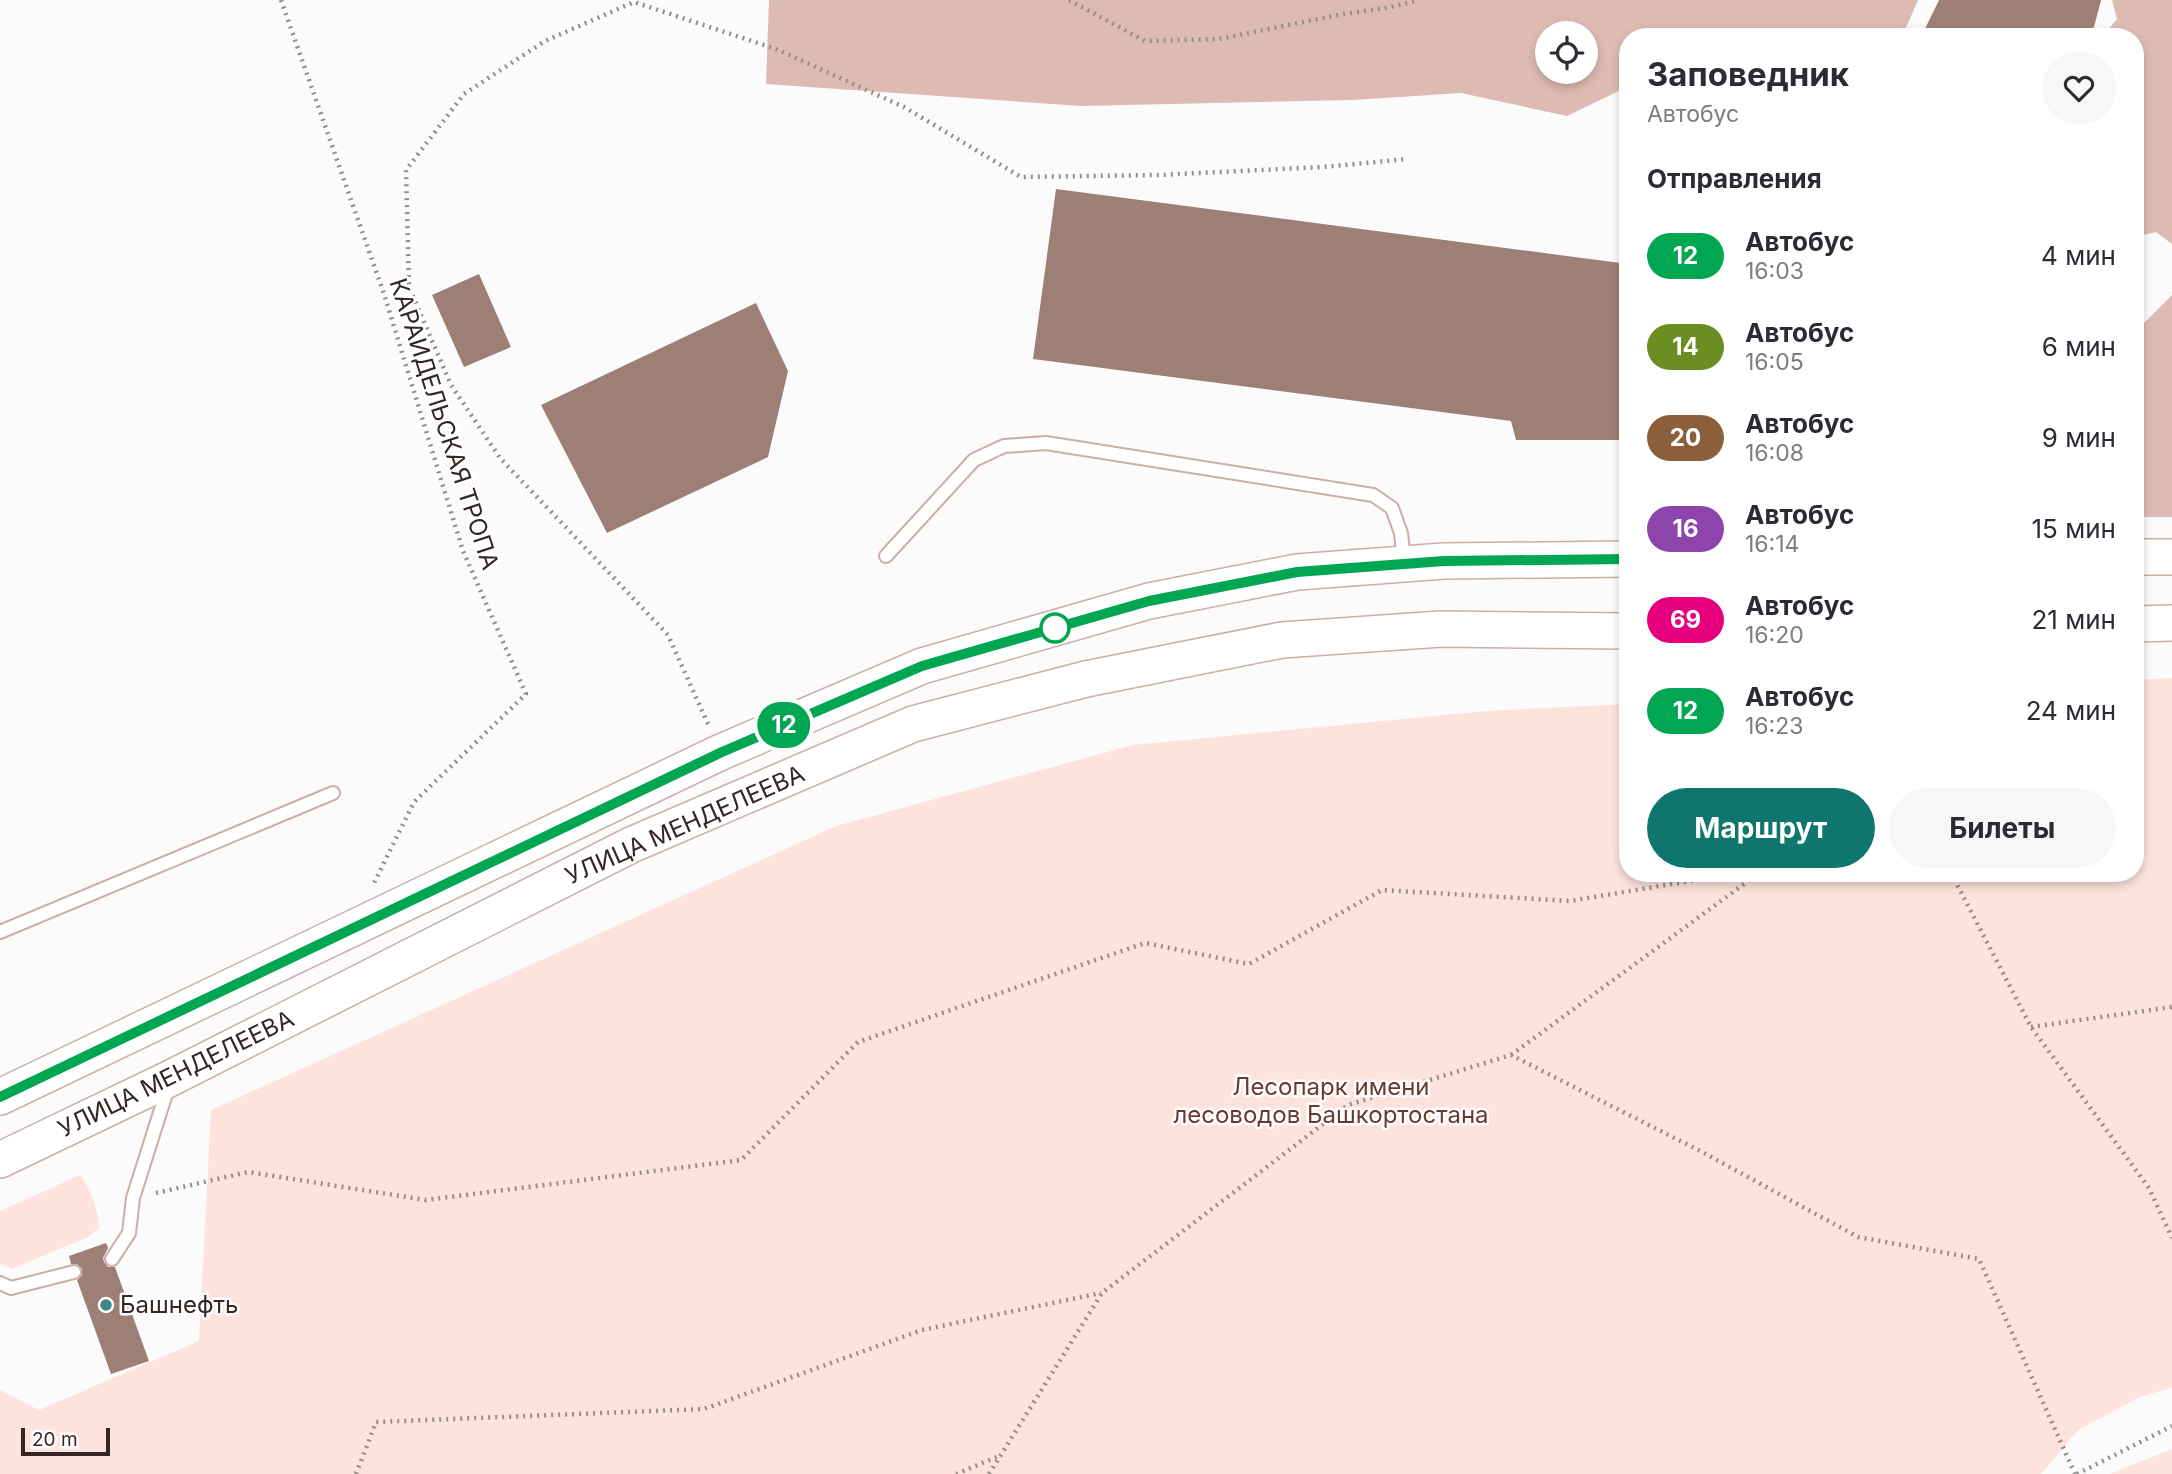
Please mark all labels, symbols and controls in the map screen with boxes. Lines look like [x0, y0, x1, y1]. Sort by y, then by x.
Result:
map controls [1535, 21, 1598, 84]
button: locate [1535, 21, 1598, 84]
button: heart [2042, 51, 2116, 125]
text: Заповедник [1647, 54, 1849, 94]
text: Автобус [1647, 100, 1739, 128]
text: Отправления [1647, 163, 1822, 194]
text: Автобус [1745, 226, 1854, 257]
text: 4 мин [2041, 240, 2116, 271]
text: 12 [1673, 241, 1698, 270]
text: 16:03 [1745, 257, 1804, 285]
street label: КАРАИДЕЛЬСКАЯ ТРОПА [384, 275, 505, 573]
text: Автобус [1745, 317, 1854, 348]
text: 6 мин [2042, 331, 2116, 362]
text: 14 [1672, 332, 1699, 361]
text: 16:05 [1745, 348, 1804, 376]
text: Автобус [1745, 408, 1854, 439]
text: 9 мин [2042, 422, 2116, 453]
text: 20 [1670, 423, 1701, 452]
text: 16:08 [1745, 439, 1804, 467]
text: Автобус [1745, 499, 1854, 530]
text: 15 мин [2032, 513, 2116, 544]
text: 16 [1673, 514, 1698, 543]
text: 16:14 [1745, 530, 1799, 558]
text: Автобус [1745, 590, 1854, 621]
text: 21 мин [2031, 604, 2116, 635]
text: 69 [1670, 605, 1701, 634]
unlabelled marker [1040, 613, 1070, 643]
text: 16:20 [1745, 621, 1804, 649]
text: Автобус [1745, 681, 1854, 712]
text: 24 мин [2026, 695, 2116, 726]
text: 12 [1673, 696, 1698, 725]
line badge: 12 [752, 702, 816, 748]
text: 12 [771, 710, 797, 739]
text: 16:23 [1745, 712, 1803, 740]
street label: УЛИЦА МЕНДЕЛЕЕВА [561, 759, 809, 890]
button: Маршрут [1647, 788, 1875, 868]
button: Билеты [1889, 788, 2116, 868]
street label: УЛИЦА МЕНДЕЛЕЕВА [53, 1004, 298, 1143]
park label: Лесопарк имени лесоводов Башкортостана [1173, 1072, 1489, 1129]
place label: Башнефть [120, 1290, 238, 1319]
marker: Башнефть [98, 1297, 114, 1313]
scale bar [21, 1425, 110, 1457]
text: 20 m [32, 1428, 78, 1451]

